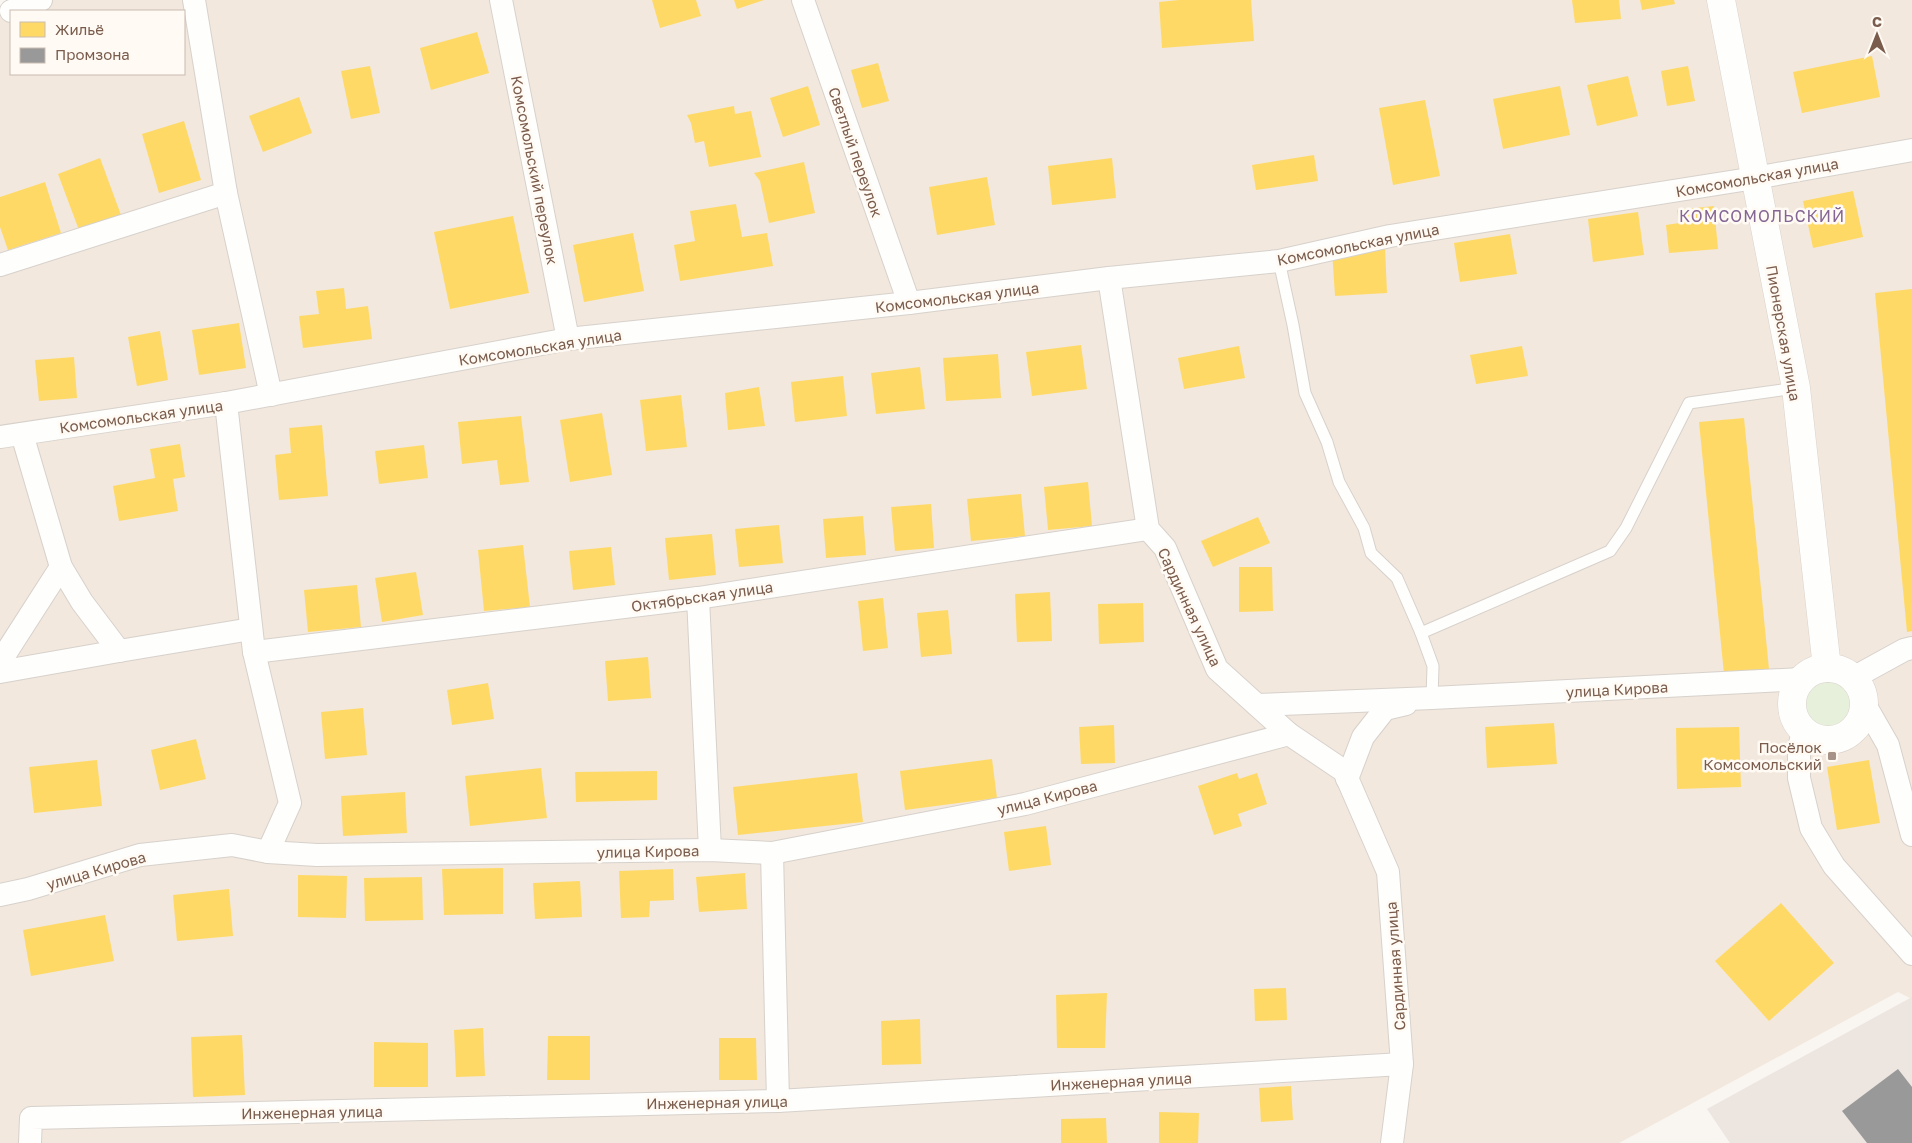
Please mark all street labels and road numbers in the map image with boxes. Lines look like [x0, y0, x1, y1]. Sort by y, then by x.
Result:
street label: Комсомольский переулок [508, 74, 562, 266]
street label: Светлый переулок [825, 85, 887, 220]
street label: Комсомольская улица [1674, 154, 1840, 200]
street label: Комсомольская улица [1275, 219, 1441, 269]
street label: Пионерская улица [1763, 264, 1805, 402]
street label: Комсомольская улица [874, 278, 1040, 316]
street label: Комсомольская улица [457, 325, 623, 369]
street label: Комсомольская улица [58, 396, 224, 436]
street label: Сардинная улица [1155, 545, 1225, 669]
street label: Октябрьская улица [630, 577, 774, 615]
street label: улица Кирова [1565, 677, 1669, 701]
street label: улица Кирова [995, 776, 1099, 818]
street label: улица Кирова [597, 841, 699, 861]
street label: улица Кирова [44, 847, 148, 893]
street label: Сардинная улица [1382, 901, 1408, 1031]
street label: Инженерная улица [1050, 1068, 1192, 1094]
street label: Инженерная улица [646, 1092, 788, 1112]
street label: Инженерная улица [241, 1102, 383, 1122]

